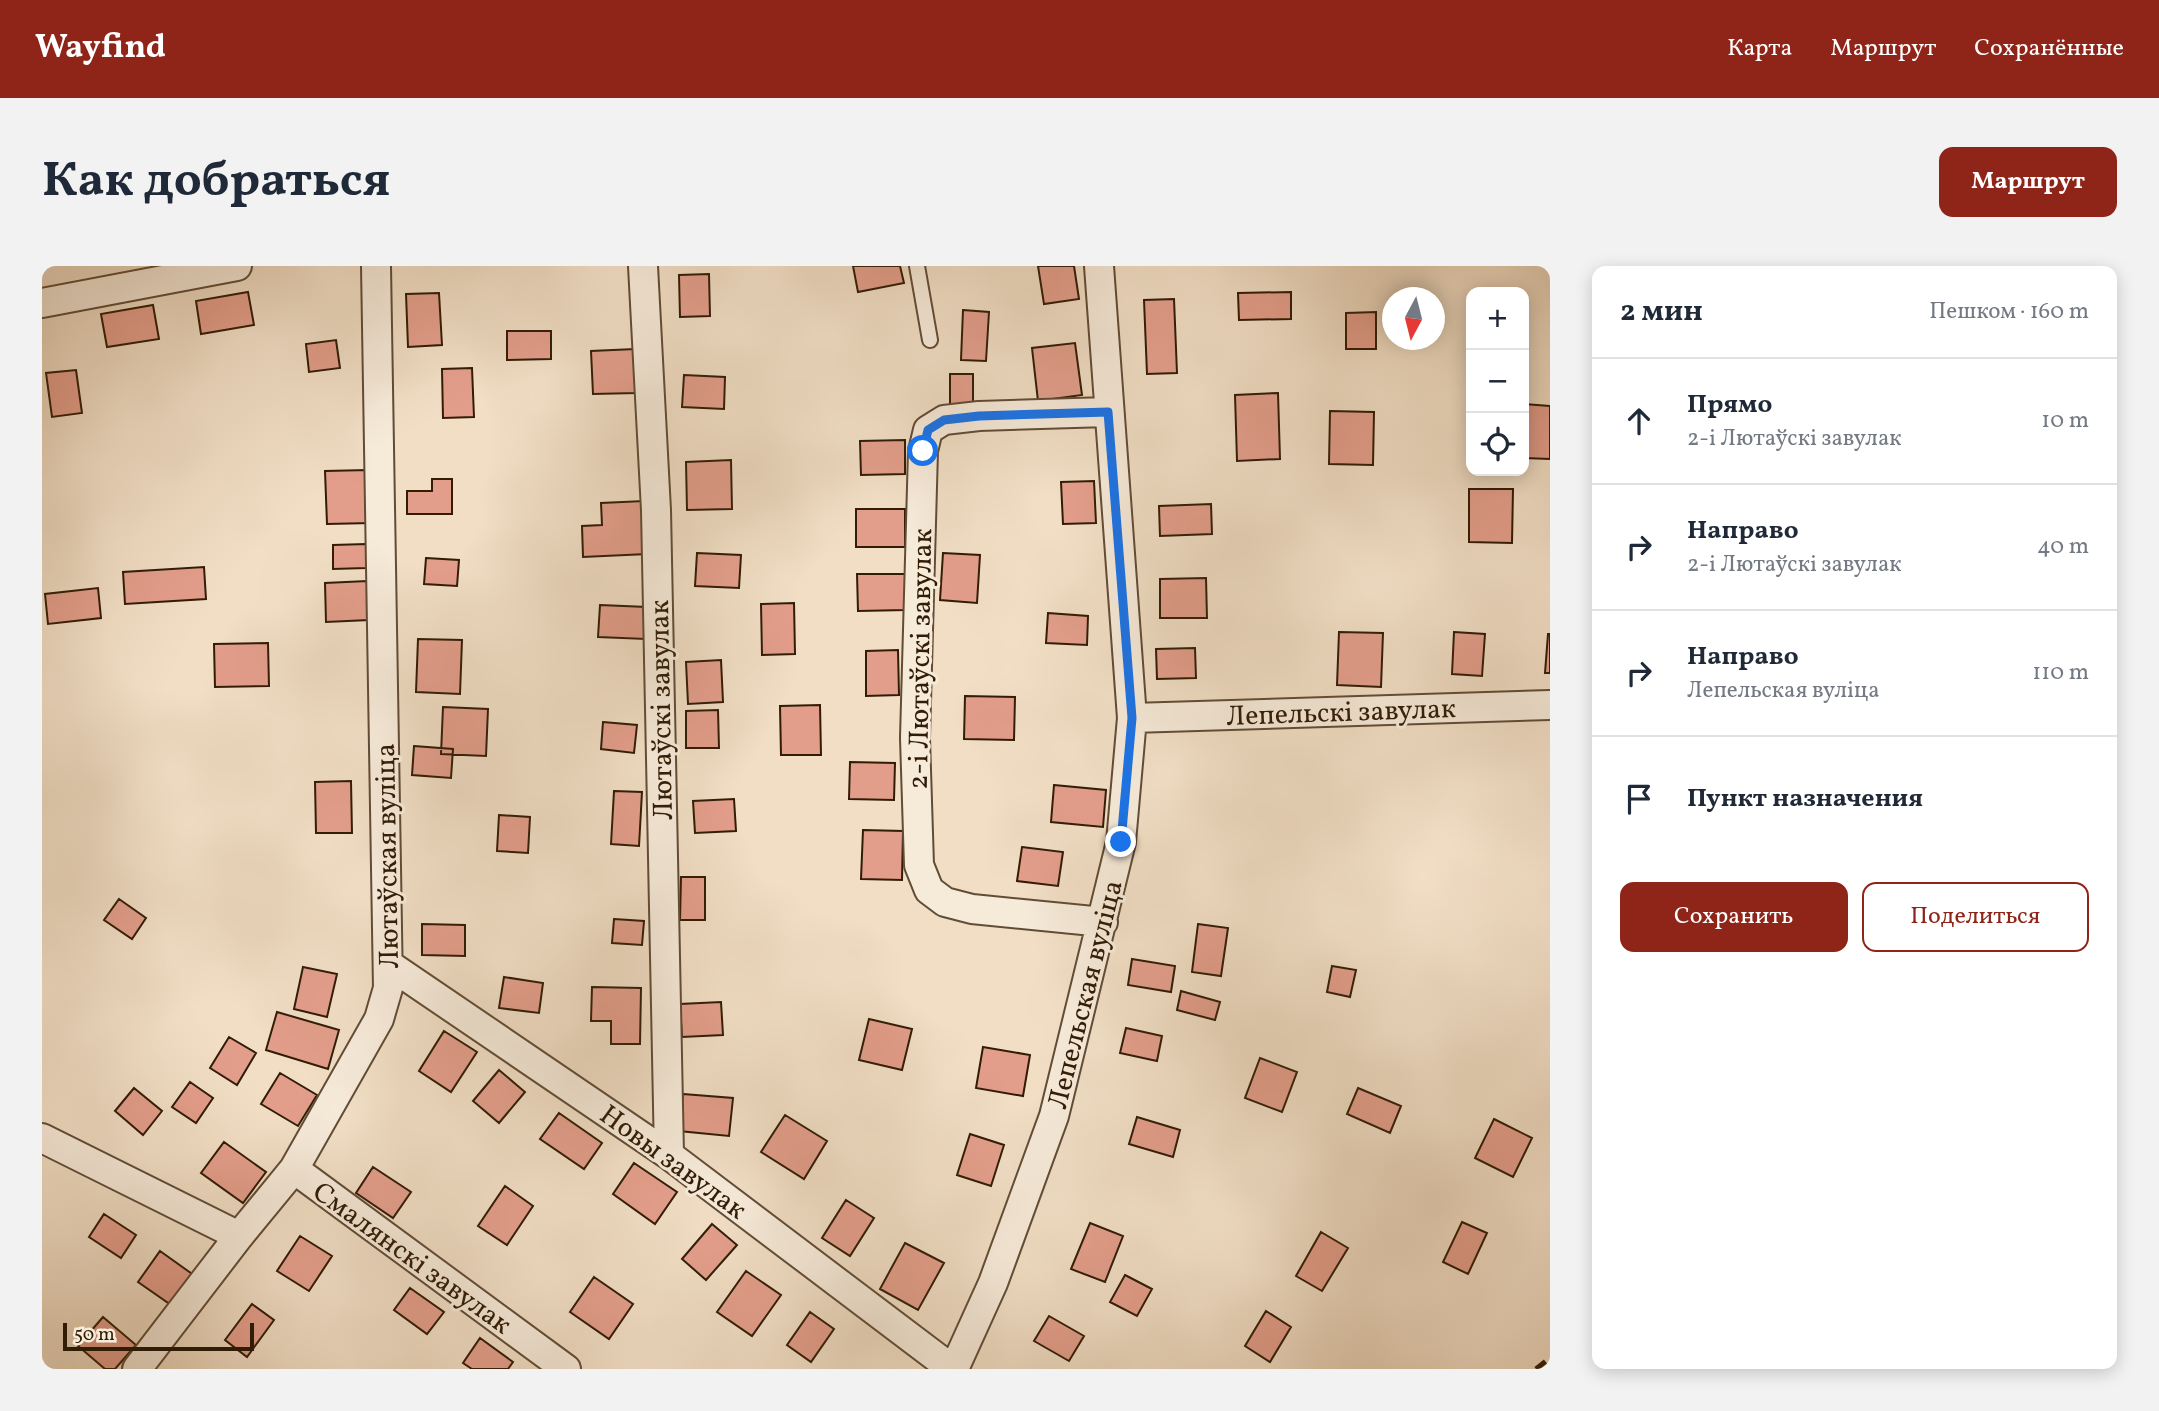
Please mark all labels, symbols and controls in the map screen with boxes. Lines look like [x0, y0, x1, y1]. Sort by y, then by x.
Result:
text: Wayfind [35, 26, 166, 72]
text: Карта [1727, 32, 1792, 66]
text: Маршрут [1830, 32, 1936, 66]
text: Сохранённые [1974, 32, 2124, 66]
button: Маршрут [1939, 147, 2117, 217]
text: Как добраться [42, 148, 390, 217]
north arrow [1382, 287, 1445, 350]
map controls [1466, 287, 1529, 476]
button: + [1466, 287, 1529, 350]
text: 2 мин [1620, 291, 1703, 333]
text: Пешком · 160 m [1929, 296, 2089, 328]
button: − [1466, 350, 1529, 413]
text: Прямо [1687, 387, 1772, 423]
icon: ahead [1620, 402, 1658, 440]
text: 10 m [2041, 405, 2089, 437]
button: locate [1466, 413, 1529, 476]
text: 2-і Лютаўскі завулак [1687, 423, 1902, 455]
route start [907, 435, 938, 466]
text: Направо [1687, 513, 1799, 549]
street label: 2-і Лютаўскі завулак [900, 528, 943, 790]
icon: right [1620, 528, 1658, 566]
text: 40 m [2037, 531, 2089, 563]
text: 2-і Лютаўскі завулак [1687, 549, 1902, 581]
street label: Лютаўскі завулак [641, 599, 684, 821]
text: Направо [1687, 639, 1799, 675]
icon: right [1620, 654, 1658, 692]
text: 110 m [2032, 657, 2089, 689]
text: Лепельская вуліца [1687, 675, 1880, 707]
street label: Лепельскі завулак [1226, 690, 1457, 737]
street label: Лютаўская вуліца [367, 743, 410, 969]
icon: arrive [1620, 780, 1658, 818]
text: Пункт назначения [1687, 781, 1923, 817]
route end [1105, 826, 1136, 857]
street label: Лепельская вуліца [1039, 876, 1134, 1113]
button: Сохранить [1620, 882, 1848, 952]
button: Поделиться [1862, 882, 2089, 952]
street label: Новы завулак [591, 1096, 754, 1230]
street label: Смалянскі завулак [304, 1173, 519, 1345]
scale bar [63, 1320, 254, 1352]
text: 50 m [74, 1322, 115, 1348]

